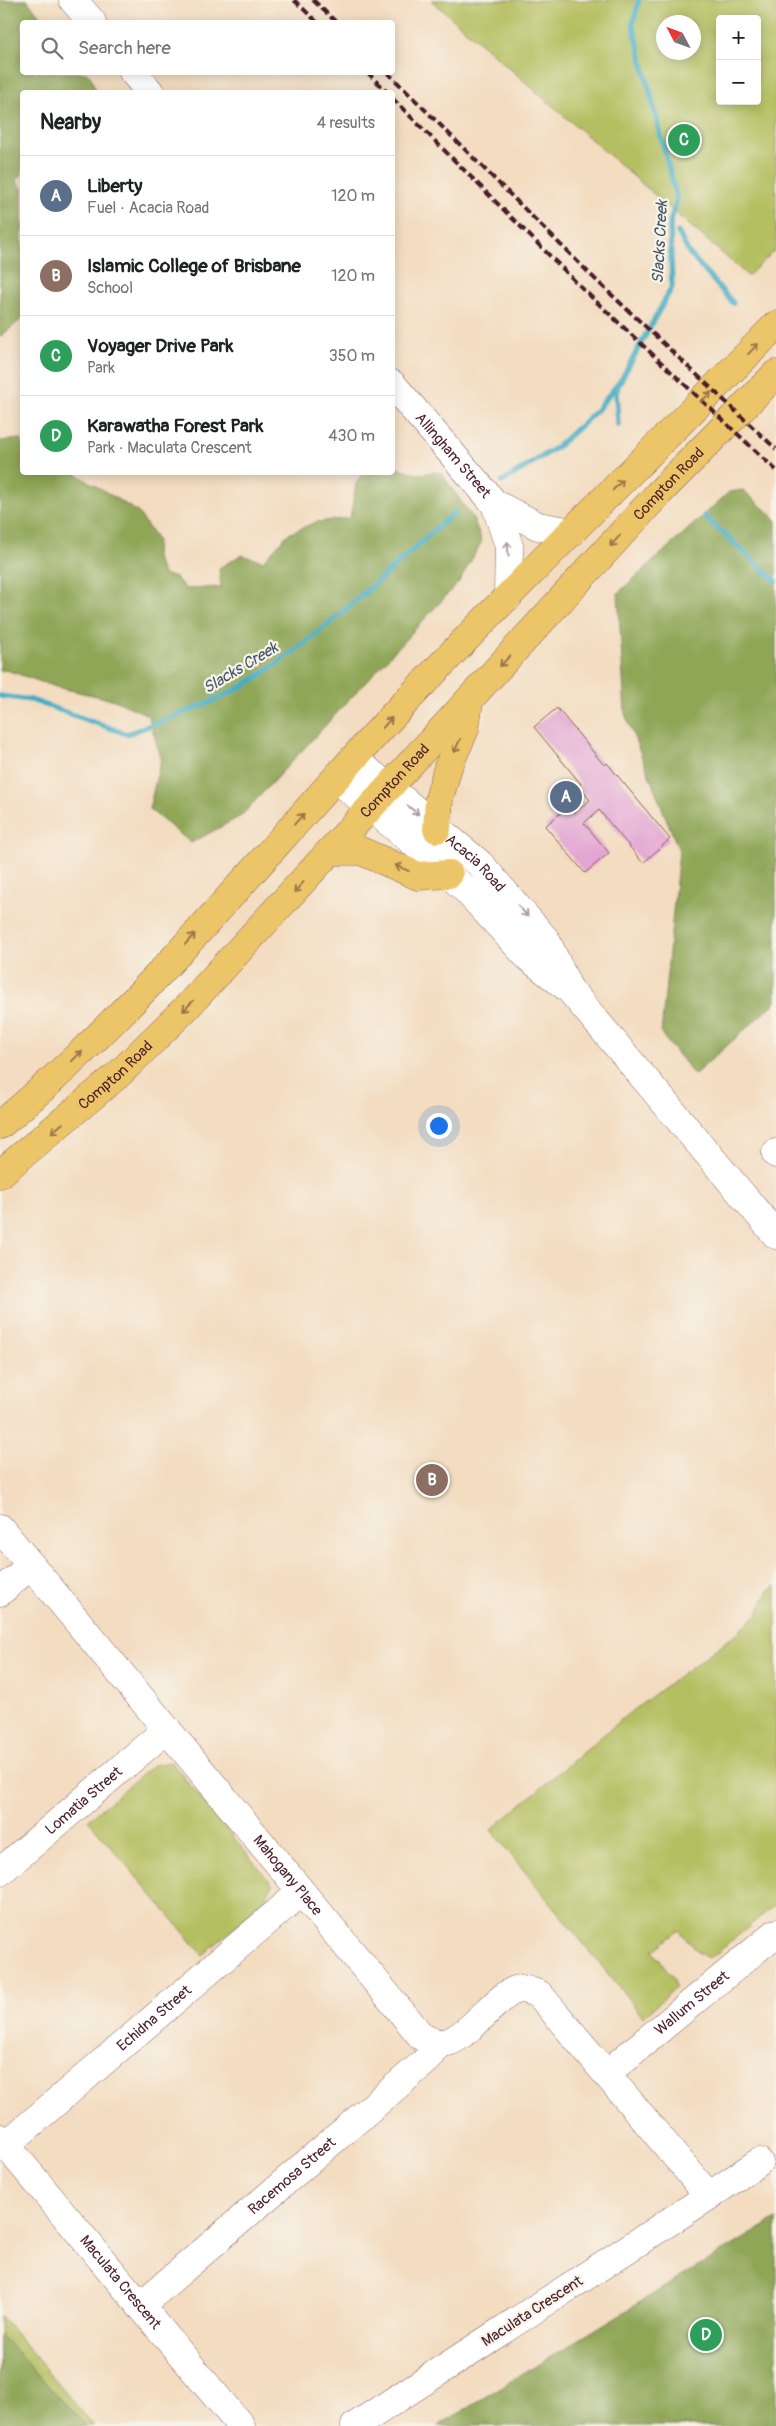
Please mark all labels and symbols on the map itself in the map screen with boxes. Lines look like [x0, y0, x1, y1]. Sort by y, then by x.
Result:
north arrow [656, 15, 701, 60]
pin: C [668, 121, 700, 159]
water label: Slacks Creek [648, 198, 672, 284]
one-way arrow [747, 343, 759, 355]
one-way arrow [700, 390, 712, 403]
street label: Allingham Street [411, 409, 496, 503]
street label: Compton Road [629, 444, 708, 525]
one-way arrow [612, 479, 624, 491]
one-way arrow [609, 535, 621, 548]
one-way arrow [504, 541, 513, 557]
water label: Slacks Creek [199, 637, 283, 698]
one-way arrow [499, 655, 511, 668]
one-way arrow [381, 716, 392, 729]
one-way arrow [451, 738, 461, 753]
street label: Compton Road [356, 740, 434, 822]
pin: A [550, 778, 582, 816]
one-way arrow [406, 804, 419, 815]
one-way arrow [293, 812, 305, 825]
street label: Acacia Road [441, 830, 509, 896]
one-way arrow [395, 863, 410, 873]
one-way arrow [293, 881, 305, 894]
one-way arrow [517, 905, 528, 918]
one-way arrow [184, 932, 196, 945]
one-way arrow [182, 1000, 194, 1012]
street label: Compton Road [74, 1037, 157, 1114]
one-way arrow [71, 1050, 83, 1062]
your location [426, 1113, 452, 1139]
one-way arrow [50, 1122, 63, 1134]
pin: B [416, 1461, 448, 1499]
street label: Lomatia Street [41, 1762, 127, 1839]
street label: Mahogany Place [249, 1831, 327, 1920]
street label: Wallum Street [651, 1966, 734, 2040]
street label: Echidna Street [113, 1981, 196, 2056]
street label: Racemosa Street [244, 2133, 341, 2219]
street label: Maculata Crescent [75, 2232, 166, 2334]
street label: Maculata Crescent [478, 2271, 587, 2351]
pin: D [690, 2316, 722, 2354]

